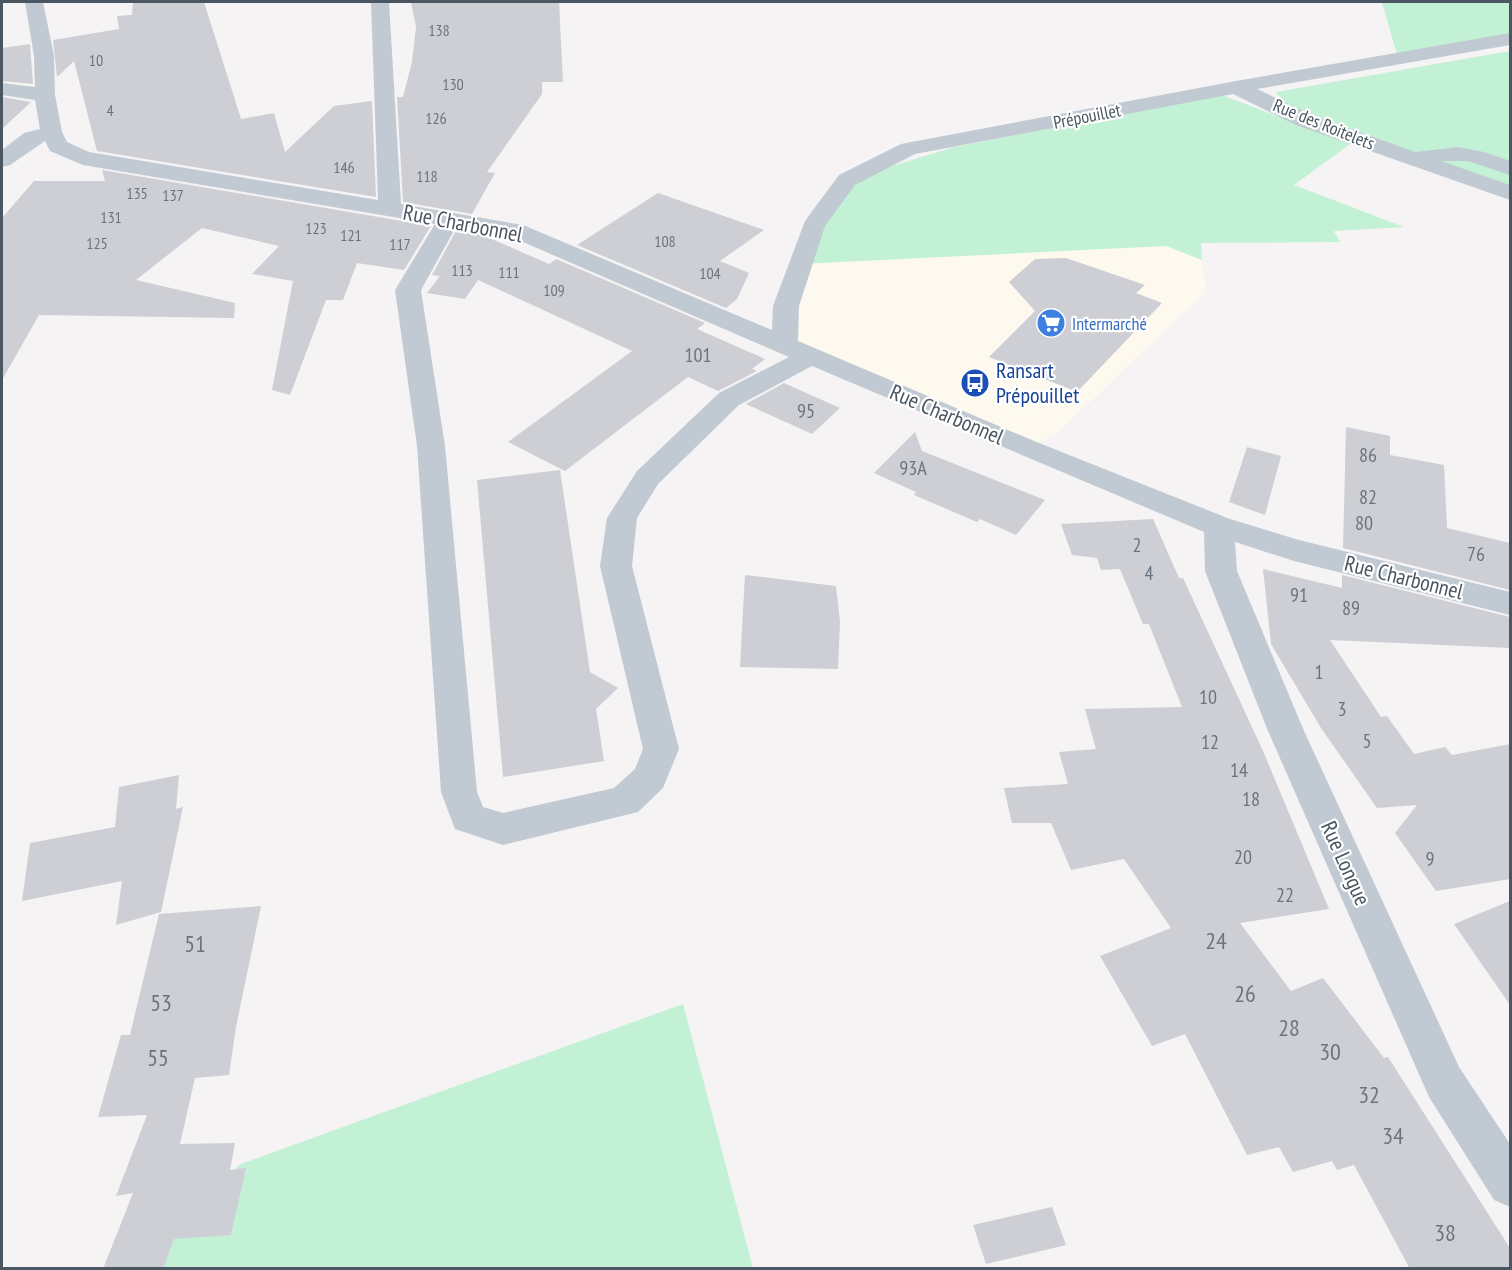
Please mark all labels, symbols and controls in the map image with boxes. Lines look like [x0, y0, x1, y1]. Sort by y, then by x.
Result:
house number: 138 [428, 20, 450, 40]
house number: 10 [89, 50, 103, 70]
house number: 130 [442, 74, 464, 94]
street label: Rue des Roitelets [1270, 93, 1378, 155]
street label: Prépouillet [1051, 98, 1123, 134]
house number: 4 [106, 100, 114, 120]
house number: 126 [425, 108, 447, 128]
house number: 146 [333, 157, 355, 177]
house number: 118 [416, 166, 438, 186]
house number: 135 [126, 183, 148, 203]
house number: 137 [162, 185, 184, 205]
street label: Rue Charbonnel [401, 198, 526, 248]
house number: 131 [100, 207, 122, 227]
house number: 123 [305, 218, 327, 238]
house number: 121 [340, 225, 362, 245]
house number: 108 [654, 231, 676, 251]
house number: 125 [86, 233, 108, 253]
house number: 117 [389, 234, 411, 254]
house number: 113 [451, 260, 473, 280]
house number: 111 [498, 262, 520, 282]
house number: 104 [699, 263, 721, 283]
house number: 109 [543, 280, 565, 300]
supermarket icon: Intermarché [1035, 307, 1067, 339]
place label: Intermarché [1072, 312, 1147, 335]
house number: 101 [685, 342, 712, 368]
place label: Ransart Prépouillet [996, 356, 1079, 409]
bus stop icon: Ransart Prépouillet [959, 367, 991, 399]
street label: Rue Charbonnel [886, 377, 1009, 451]
house number: 95 [797, 398, 815, 424]
house number: 86 [1359, 442, 1377, 468]
house number: 93A [899, 455, 927, 481]
house number: 82 [1359, 484, 1377, 510]
house number: 80 [1355, 510, 1373, 536]
house number: 2 [1133, 532, 1142, 558]
house number: 76 [1467, 541, 1485, 567]
street label: Rue Charbonnel [1342, 549, 1467, 605]
house number: 4 [1145, 560, 1154, 586]
house number: 91 [1290, 582, 1308, 608]
house number: 89 [1342, 595, 1360, 621]
house number: 1 [1315, 659, 1324, 685]
house number: 10 [1199, 684, 1217, 710]
house number: 3 [1338, 696, 1347, 722]
house number: 5 [1363, 728, 1372, 754]
house number: 12 [1201, 729, 1219, 755]
house number: 14 [1230, 757, 1248, 783]
house number: 18 [1242, 786, 1260, 812]
street label: Rue Longue [1315, 817, 1377, 909]
house number: 20 [1234, 844, 1252, 870]
house number: 9 [1426, 846, 1435, 872]
house number: 22 [1276, 882, 1294, 908]
house number: 24 [1205, 925, 1227, 956]
house number: 51 [184, 928, 206, 959]
house number: 26 [1234, 978, 1256, 1009]
house number: 53 [150, 987, 172, 1018]
house number: 28 [1278, 1012, 1300, 1043]
house number: 30 [1319, 1036, 1341, 1067]
house number: 55 [147, 1042, 169, 1073]
house number: 32 [1358, 1079, 1380, 1110]
house number: 34 [1382, 1120, 1404, 1151]
house number: 38 [1434, 1217, 1456, 1248]

